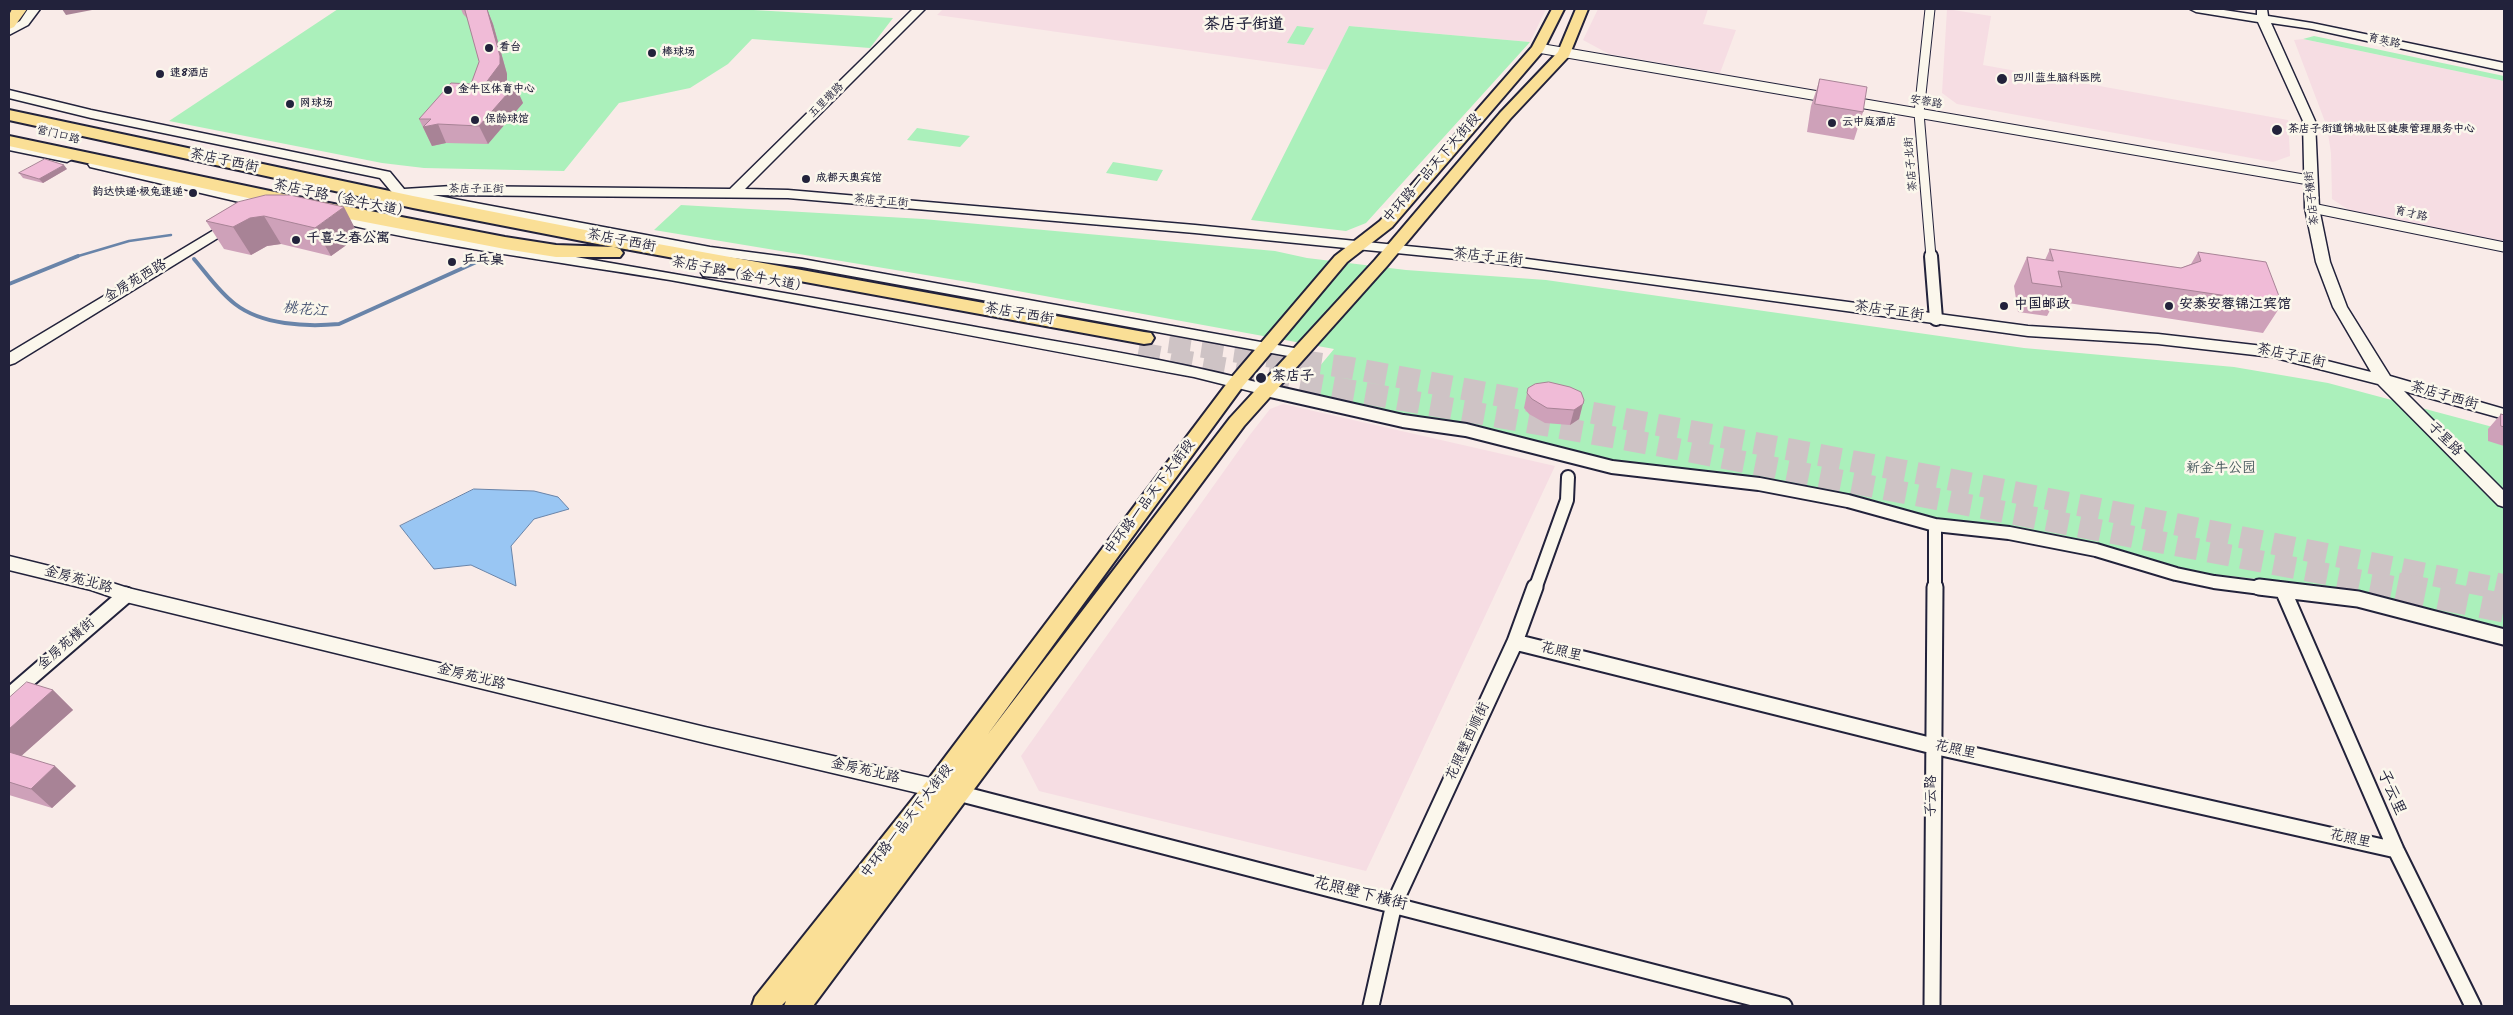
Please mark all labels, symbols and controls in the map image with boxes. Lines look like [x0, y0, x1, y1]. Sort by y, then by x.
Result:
district label: 茶店子街道 [1204, 16, 1284, 36]
street label: 育英路 [2366, 32, 2402, 52]
place label: 看台 [499, 41, 521, 55]
marker: 看台 [483, 42, 495, 54]
place label: 棒球场 [662, 46, 695, 60]
marker: 棒球场 [646, 47, 658, 59]
place label: 速8酒店 [170, 67, 209, 81]
marker: 速8酒店 [154, 68, 166, 80]
marker: 四川蓝生脑科医院 [1995, 72, 2009, 86]
place label: 四川蓝生脑科医院 [2013, 72, 2101, 86]
street label: 五里墩路 [807, 81, 847, 121]
place label: 金牛区体育中心 [458, 83, 535, 97]
marker: 金牛区体育中心 [442, 84, 454, 96]
street label: 安蓉路 [1909, 94, 1943, 112]
place label: 网球场 [300, 97, 333, 111]
marker: 网球场 [284, 98, 296, 110]
street label: 中环路一品天下大街段 [1381, 111, 1485, 227]
place label: 保龄球馆 [485, 113, 529, 127]
marker: 保龄球馆 [469, 114, 481, 126]
place label: 云中庭酒店 [1842, 116, 1897, 130]
marker: 云中庭酒店 [1826, 117, 1838, 129]
marker: 茶店子街道锦城社区健康管理服务中心 [2270, 123, 2284, 137]
place label: 茶店子街道锦城社区健康管理服务中心 [2288, 123, 2475, 137]
street label: 营门口路 [35, 124, 81, 148]
street label: 茶店子北街 [1903, 136, 1921, 192]
street label: 茶店子西街 [188, 147, 260, 177]
street label: 茶店子横街 [2304, 170, 2322, 226]
place label: 成都天奥宾馆 [816, 172, 882, 186]
marker: 成都天奥宾馆 [800, 173, 812, 185]
street label: 茶店子路（金牛大道） [272, 177, 412, 223]
street label: 茶店子正街 [449, 183, 503, 197]
place label: 韵达快递·极兔速递 [92, 186, 183, 200]
marker: 韵达快递·极兔速递 [187, 187, 199, 199]
street label: 茶店子正街 [853, 193, 909, 211]
street label: 育才路 [2393, 205, 2429, 225]
street label: 茶店子西街 [585, 227, 657, 257]
place label: 千喜之春公寓 [306, 232, 390, 248]
marker: 千喜之春公寓 [290, 234, 302, 246]
street label: 茶店子正街 [1452, 246, 1524, 270]
place label: 乒乓桌 [462, 254, 504, 270]
street label: 茶店子路（金牛大道） [670, 254, 810, 298]
marker: 乒乓桌 [446, 256, 458, 268]
street label: 金房苑西路 [102, 257, 170, 307]
place label: 中国邮政 [2014, 298, 2070, 314]
place label: 安泰安蓉锦江宾馆 [2179, 298, 2291, 314]
street label: 茶店子正街 [1853, 299, 1925, 325]
water label: 桃花江 [282, 300, 328, 322]
marker: 中国邮政 [1998, 300, 2010, 312]
marker: 安泰安蓉锦江宾馆 [2163, 300, 2175, 312]
street label: 茶店子西街 [983, 301, 1055, 329]
street label: 茶店子正街 [2255, 342, 2327, 372]
place label: 茶店子 [1272, 370, 1314, 386]
marker: 茶店子 [1254, 371, 1268, 385]
street label: 茶店子西街 [2408, 379, 2480, 415]
street label: 子星路 [2423, 419, 2465, 461]
street label: 中环路一品天下大街段 [1102, 437, 1200, 559]
park label: 新金牛公园 [2186, 462, 2256, 478]
street label: 金房苑北路 [42, 564, 114, 598]
street label: 金房苑横街 [35, 616, 99, 674]
street label: 花照里 [1539, 640, 1583, 666]
street label: 金房苑北路 [435, 661, 507, 695]
street label: 花照壁西顺街 [1444, 700, 1494, 784]
street label: 花照里 [1933, 738, 1977, 764]
street label: 金房苑北路 [829, 756, 901, 788]
street label: 中环路一品天下大街段 [858, 762, 958, 882]
street label: 子云里 [2372, 767, 2408, 819]
street label: 子云路 [1925, 775, 1941, 817]
street label: 花照里 [2328, 827, 2372, 853]
street label: 花照壁下横街 [1311, 874, 1409, 916]

